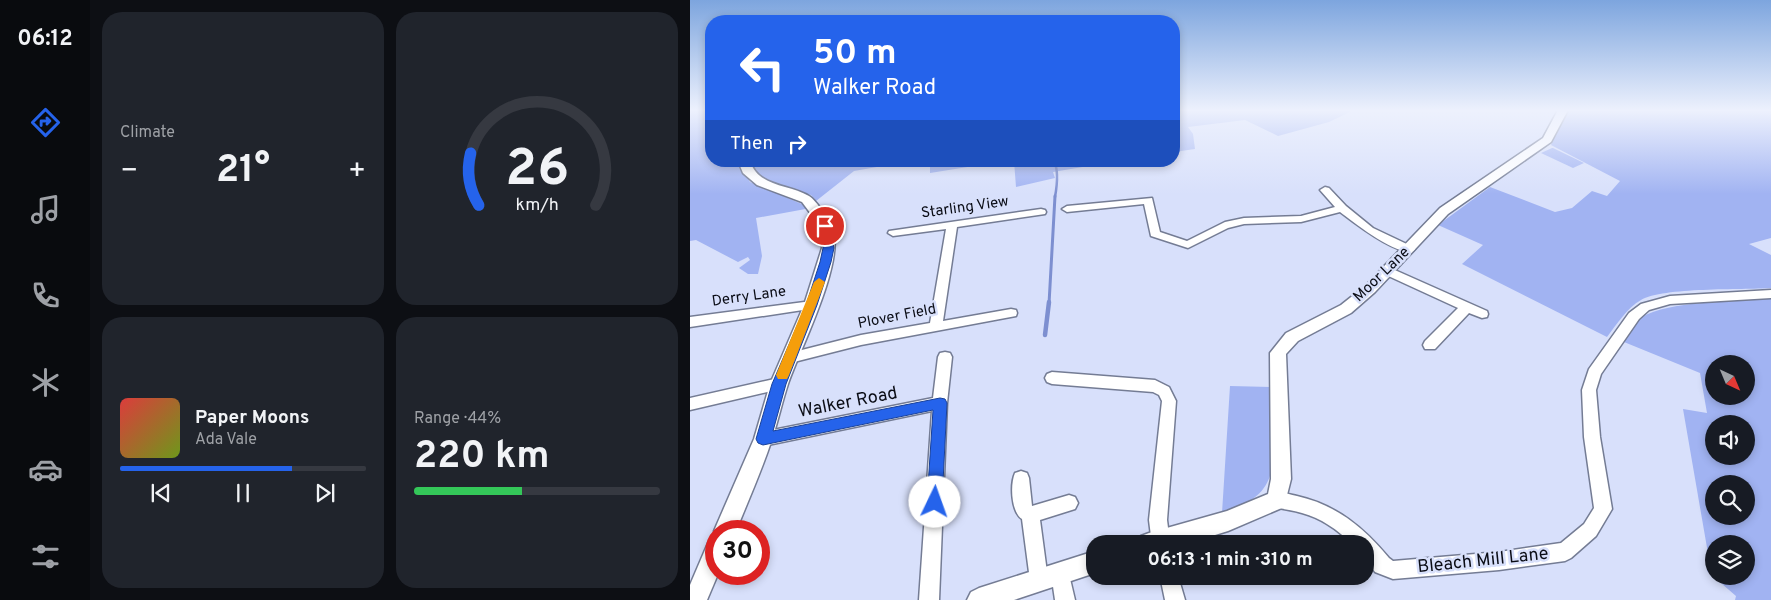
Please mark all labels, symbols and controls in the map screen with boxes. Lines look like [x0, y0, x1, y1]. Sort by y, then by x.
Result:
text: 06:12 [17, 26, 73, 53]
text: 50 m [813, 32, 897, 76]
icon: left [730, 35, 795, 100]
text: Walker Road [813, 75, 936, 102]
icon: directions [28, 105, 63, 140]
text: Climate [120, 123, 175, 143]
icon: right [783, 130, 811, 158]
text: Then [730, 132, 773, 156]
text: 26 [505, 138, 569, 204]
text: 21° [216, 147, 270, 196]
text: − [120, 154, 138, 190]
text: + [348, 154, 366, 190]
icon: music [28, 192, 63, 227]
street label: Starling View [920, 192, 1010, 224]
text: km/h [515, 194, 559, 217]
pin [804, 205, 846, 247]
icon: arrive [811, 212, 839, 240]
street label: Moor Lane [1350, 243, 1414, 307]
icon: phone [28, 278, 63, 313]
street label: Derry Lane [711, 282, 787, 312]
street label: Plover Field [856, 300, 938, 334]
north arrow [1705, 355, 1755, 405]
map controls [1705, 355, 1755, 585]
icon: climate [28, 365, 63, 400]
street label: Walker Road [796, 382, 900, 424]
text: Paper Moons [195, 406, 309, 430]
text: Range · 44% [414, 409, 501, 429]
button: sound [1705, 415, 1755, 465]
text: Ada Vale [195, 430, 257, 450]
text: 220 km [414, 433, 550, 482]
icon: car [28, 452, 63, 487]
position arrow [908, 475, 960, 527]
button: search [1705, 475, 1755, 525]
icon: previous [147, 479, 175, 507]
icon: pause [229, 479, 257, 507]
icon: next [311, 479, 339, 507]
speed limit sign: 30 [705, 520, 770, 585]
button: layers [1705, 535, 1755, 585]
icon: filters [28, 539, 63, 574]
street label: Bleach Mill Lane [1416, 543, 1550, 579]
text: 06:13 · 1 min · 310 m [1147, 548, 1313, 572]

